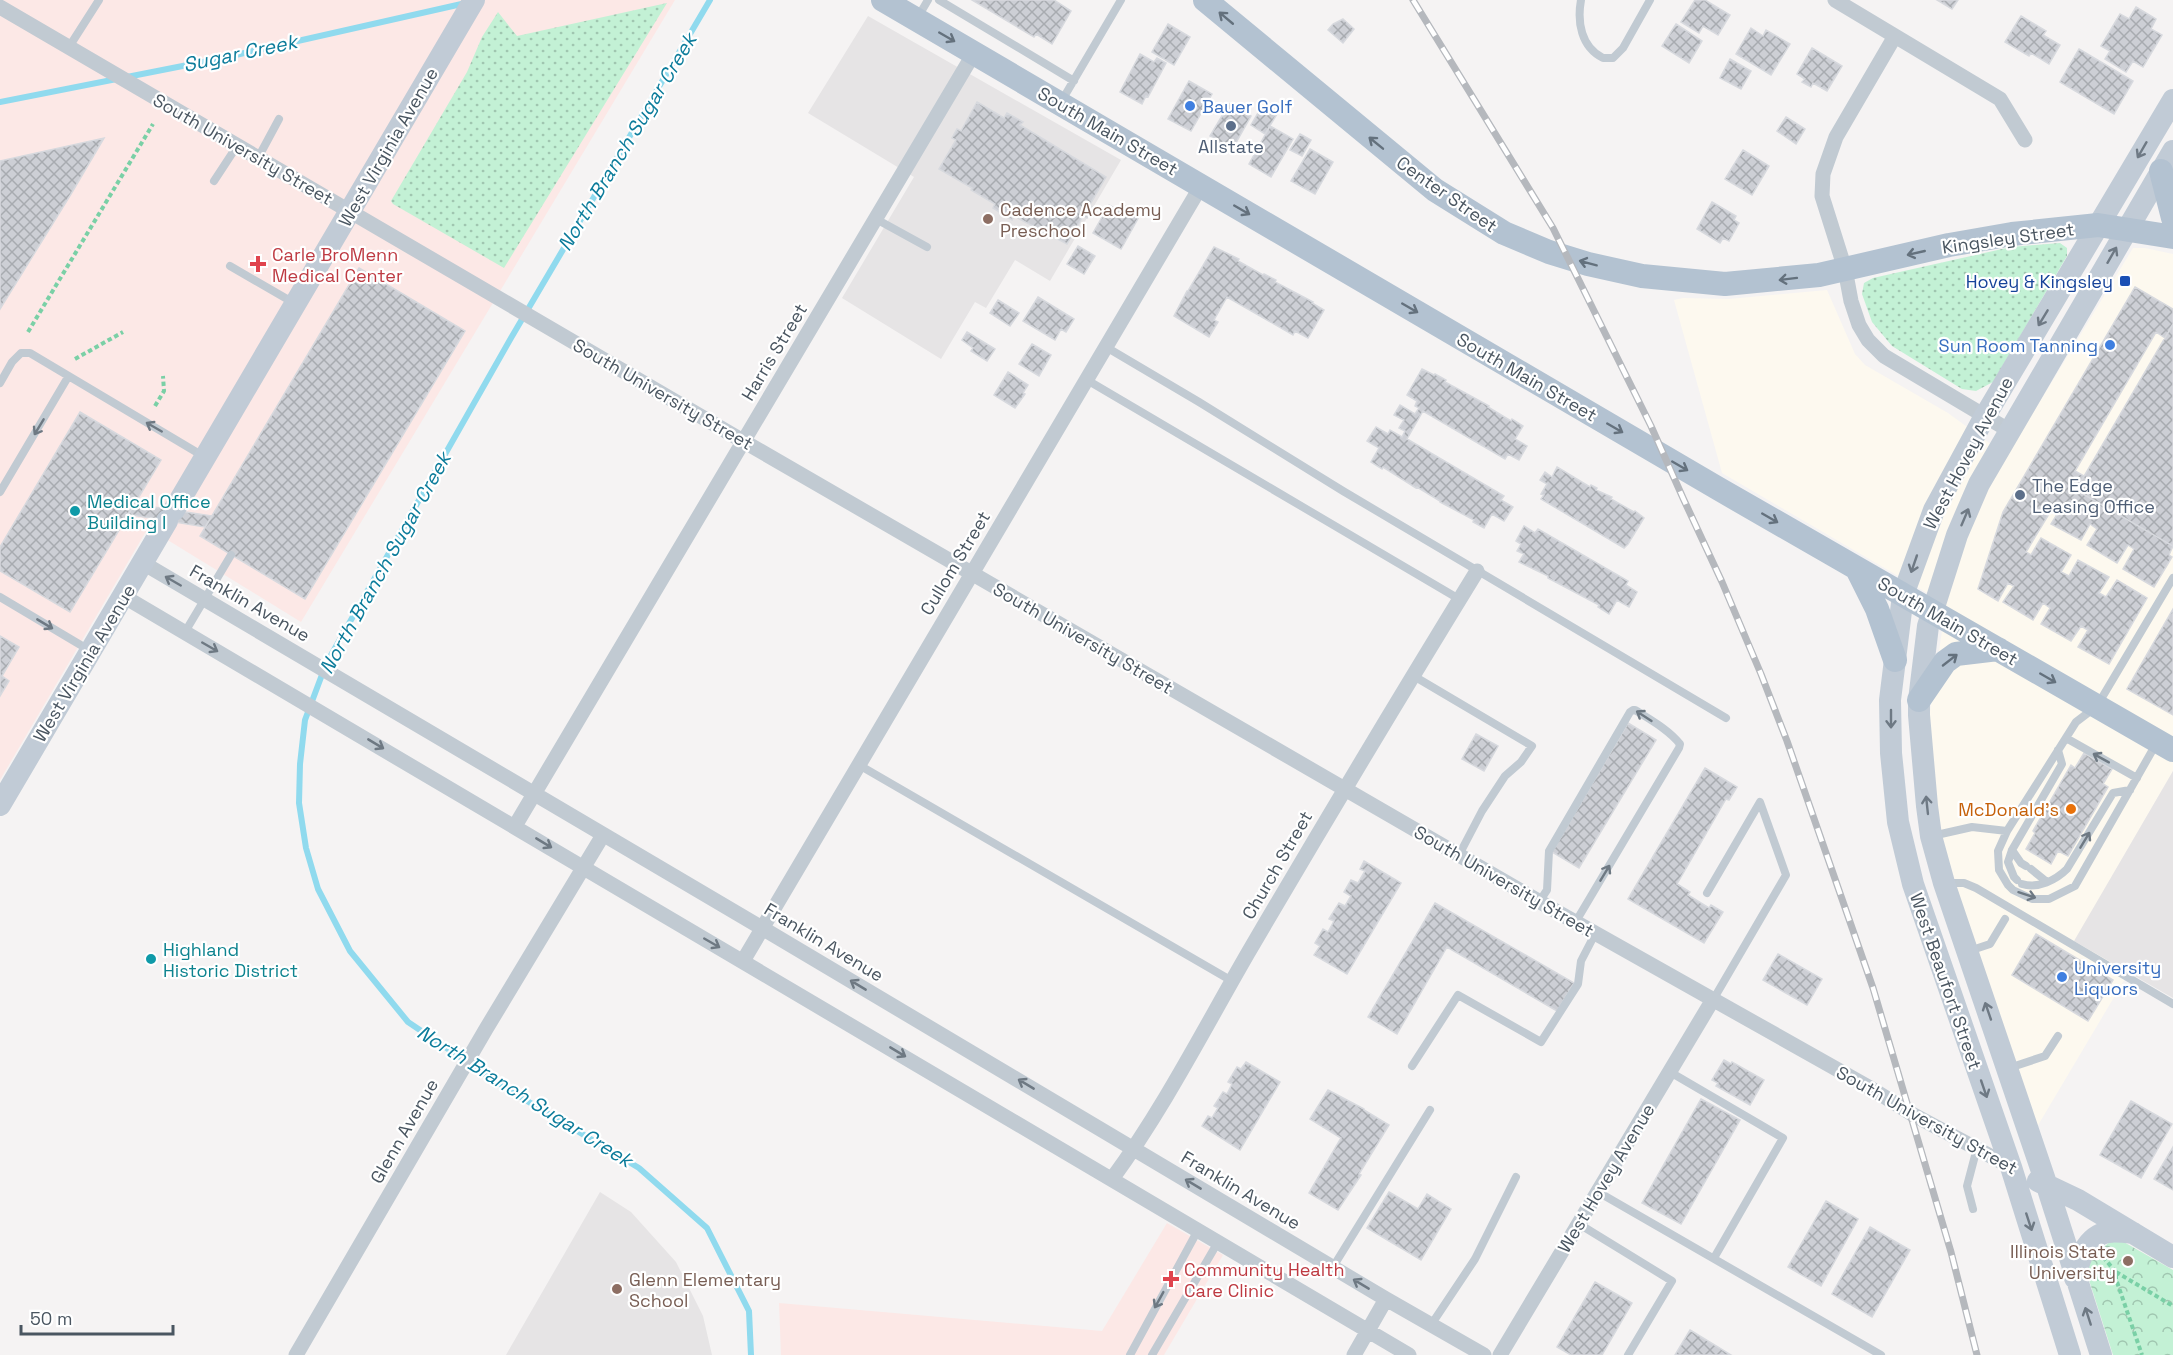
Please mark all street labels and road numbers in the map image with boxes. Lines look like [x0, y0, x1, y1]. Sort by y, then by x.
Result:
street label: West Virginia Avenue [333, 63, 443, 231]
street label: South Main Street [1034, 82, 1182, 180]
street label: South University Street [149, 88, 337, 210]
street label: Center Street [1392, 151, 1502, 237]
street label: Kingsley Street [1940, 217, 2076, 259]
street label: Harris Street [736, 299, 812, 405]
street label: South Main Street [1453, 328, 1601, 426]
street label: South University Street [569, 333, 757, 455]
street label: West Hovey Avenue [1918, 373, 2018, 533]
street label: Cullom Street [915, 507, 995, 619]
street label: Franklin Avenue [186, 559, 314, 647]
street label: South Main Street [1874, 572, 2022, 670]
street label: South University Street [989, 577, 1177, 699]
street label: West Virginia Avenue [28, 580, 140, 746]
street label: Church Street [1237, 807, 1317, 923]
street label: South University Street [1410, 820, 1598, 942]
street label: West Beaufort Street [1905, 890, 1987, 1072]
street label: Franklin Avenue [760, 897, 888, 987]
street label: South University Street [1832, 1060, 2022, 1180]
street label: Glenn Avenue [365, 1075, 443, 1187]
street label: West Hovey Avenue [1552, 1099, 1660, 1257]
street label: Franklin Avenue [1177, 1145, 1305, 1235]

